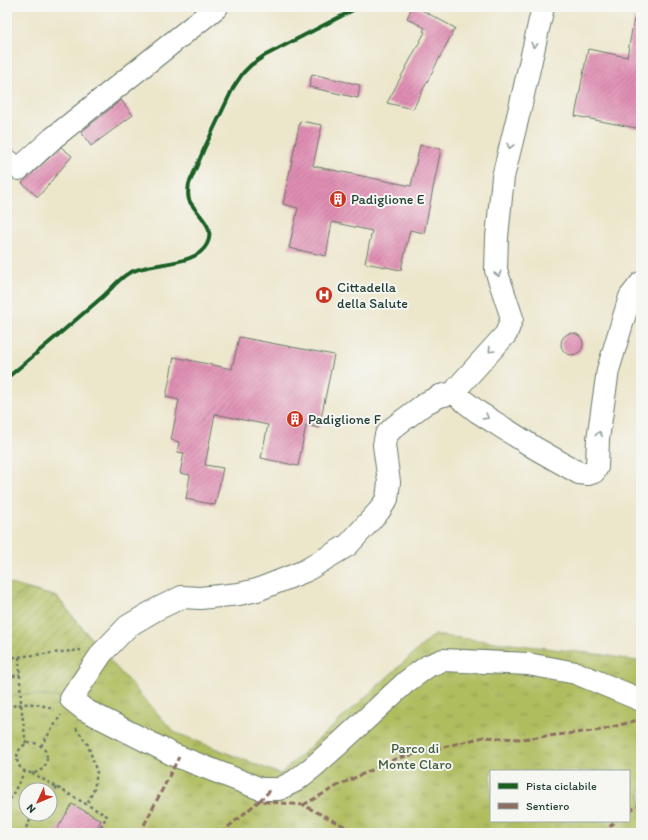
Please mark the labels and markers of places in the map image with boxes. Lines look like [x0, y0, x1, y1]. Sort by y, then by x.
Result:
building icon: Padiglione E [328, 189, 348, 209]
place label: Padiglione E [351, 191, 425, 208]
place label: Cittadella della Salute [337, 279, 408, 312]
hospital icon: Cittadella della Salute [314, 285, 334, 305]
building icon: Padiglione F [285, 409, 305, 429]
place label: Padiglione F [308, 411, 382, 428]

